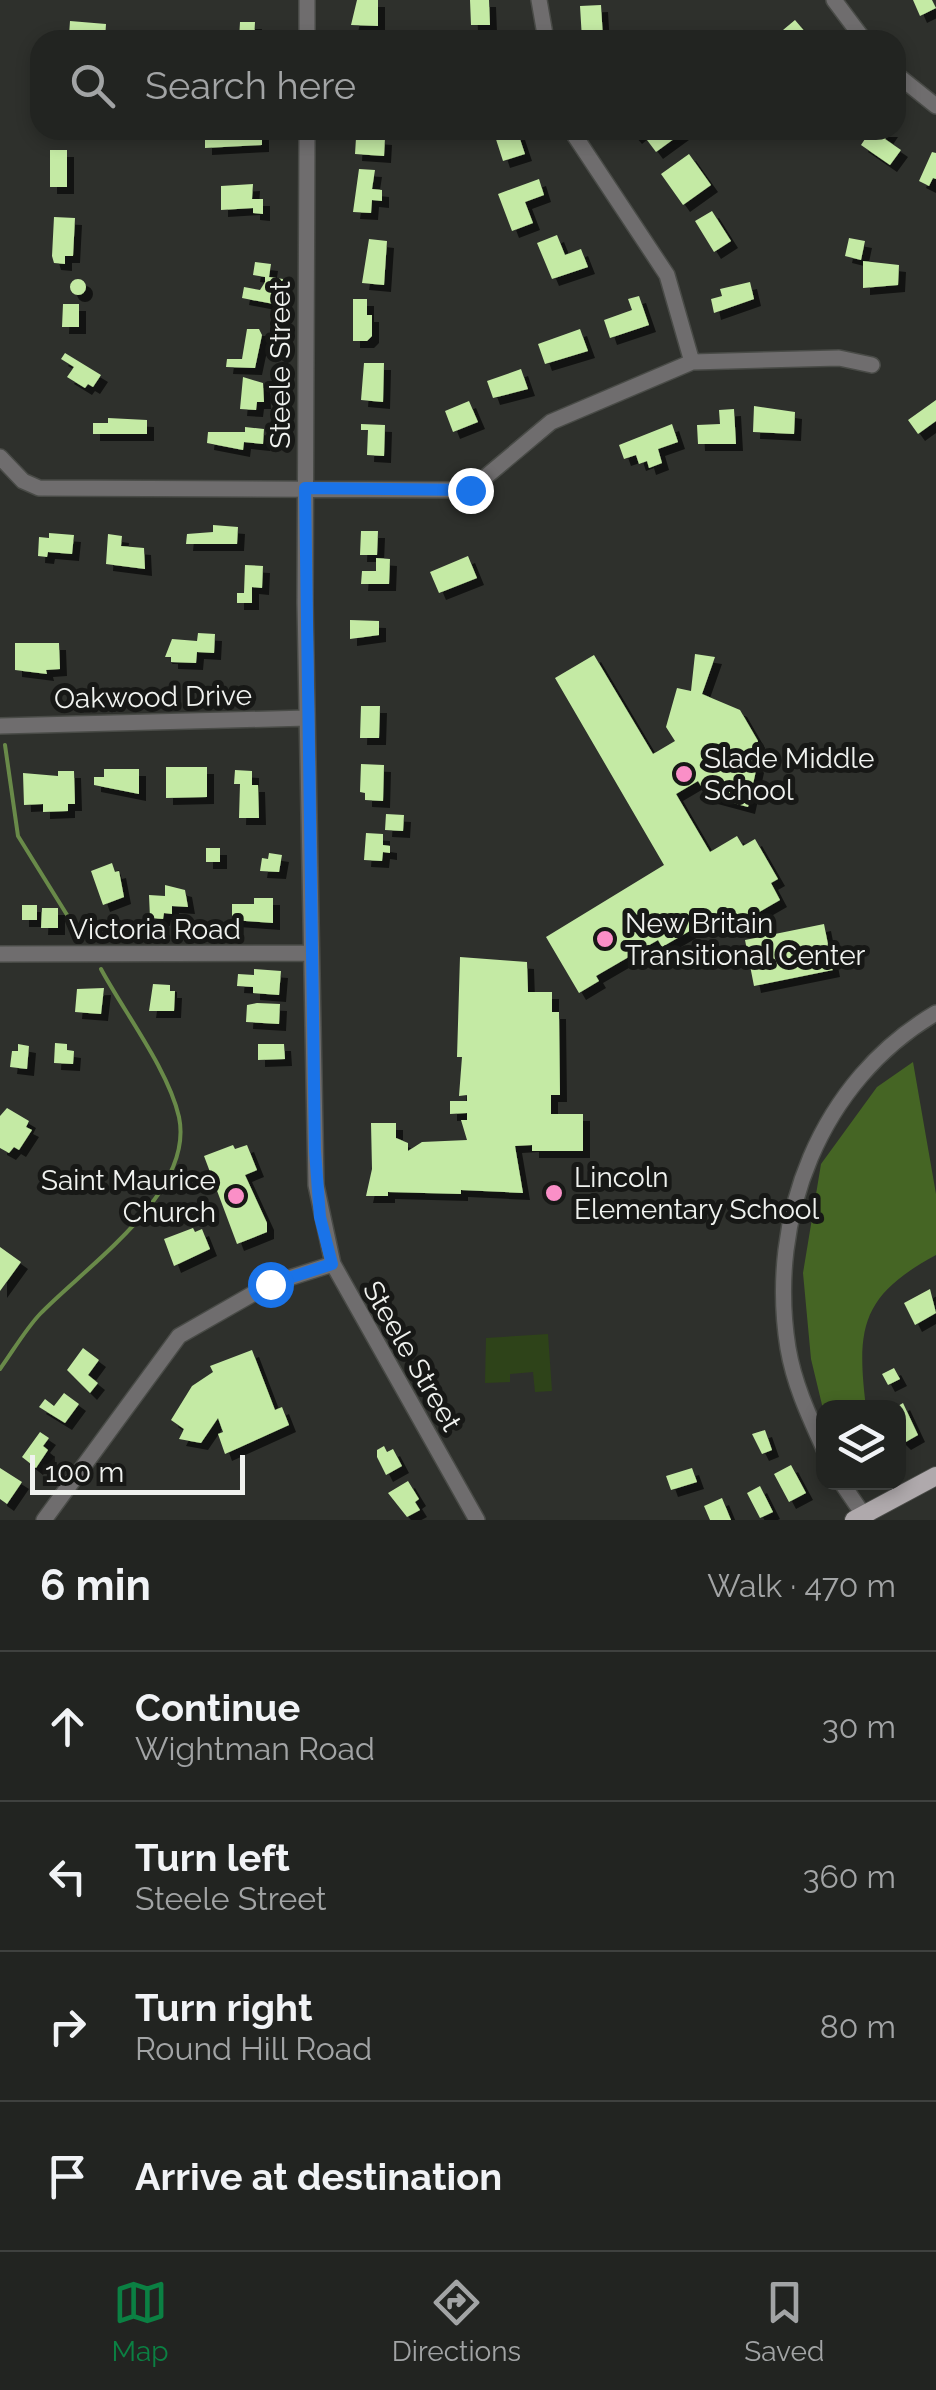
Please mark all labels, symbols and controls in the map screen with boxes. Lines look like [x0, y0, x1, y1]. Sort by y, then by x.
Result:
search box [30, 30, 906, 140]
icon: search [65, 58, 120, 113]
text: Search here [145, 63, 356, 108]
street label: Steele Street [264, 281, 297, 449]
route end [448, 468, 494, 514]
street label: Oakwood Drive [54, 679, 252, 715]
place label: Slade Middle School [704, 742, 874, 807]
marker: Slade Middle School [673, 763, 695, 785]
place label: New Britain Transitional Center [625, 907, 866, 972]
street label: Victoria Road [69, 913, 241, 946]
marker: New Britain Transitional Center [594, 928, 616, 950]
place label: Lincoln Elementary School [574, 1161, 819, 1226]
place label: Saint Maurice Church [41, 1164, 216, 1229]
marker: Lincoln Elementary School [543, 1182, 565, 1204]
marker: Saint Maurice Church [225, 1185, 247, 1207]
route start [248, 1262, 294, 1308]
street label: Steele Street [356, 1275, 468, 1437]
map controls [816, 1400, 906, 1490]
button: layers [816, 1400, 906, 1490]
scale bar [30, 1450, 245, 1494]
text: 100 m [45, 1456, 124, 1489]
text: 6 min [40, 1561, 151, 1610]
text: Walk · 470 m [707, 1567, 896, 1604]
text: Continue [135, 1685, 300, 1730]
icon: ahead [40, 1699, 95, 1754]
text: 30 m [822, 1708, 896, 1745]
text: Wightman Road [135, 1730, 375, 1767]
text: Turn left [135, 1835, 290, 1880]
icon: left [40, 1849, 95, 1904]
text: 360 m [802, 1858, 896, 1895]
text: Steele Street [135, 1880, 327, 1917]
text: Turn right [135, 1985, 312, 2030]
icon: right [40, 1999, 95, 2054]
text: 80 m [820, 2008, 896, 2045]
text: Round Hill Road [135, 2030, 372, 2067]
icon: arrive [40, 2149, 95, 2204]
text: Arrive at destination [135, 2154, 502, 2199]
tab: Map [112, 2275, 169, 2368]
tab: Directions [392, 2275, 521, 2368]
tab: Saved [744, 2275, 824, 2368]

